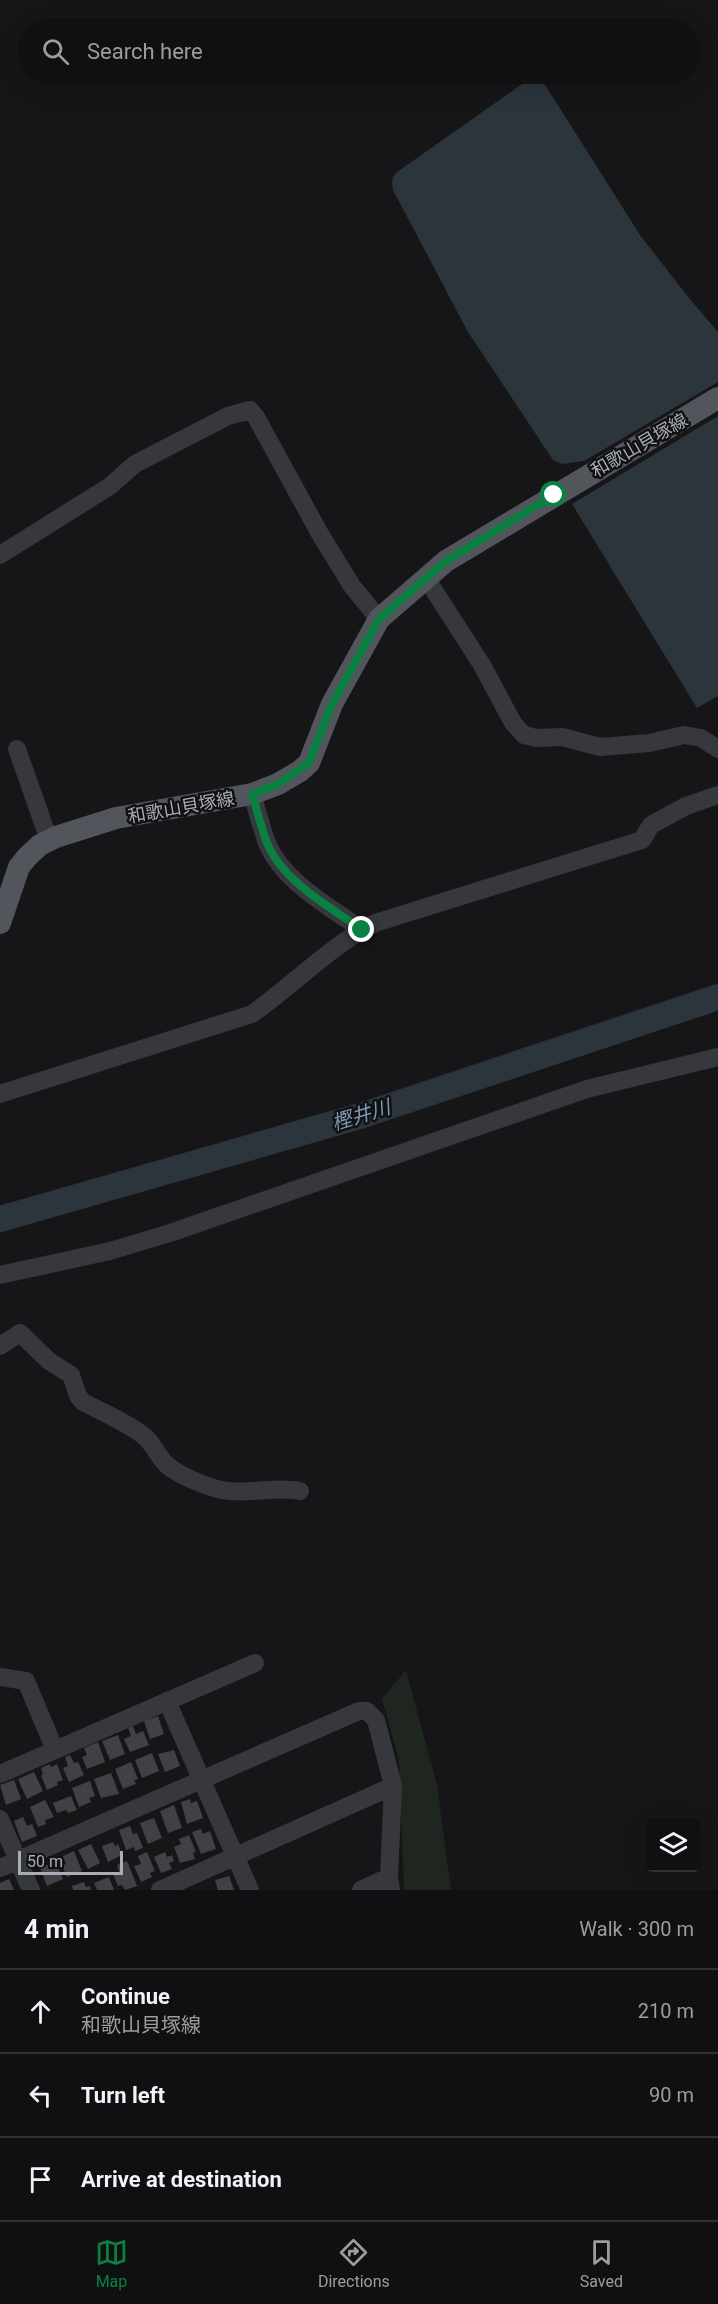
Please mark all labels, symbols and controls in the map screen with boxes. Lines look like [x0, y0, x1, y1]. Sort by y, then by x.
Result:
search box [18, 18, 700, 84]
icon: search [39, 35, 72, 68]
text: Search here [87, 39, 203, 64]
street label: 和歌山貝塚線 [587, 409, 691, 481]
route start [540, 481, 566, 507]
street label: 和歌山貝塚線 [126, 787, 236, 827]
route end [348, 916, 374, 942]
water label: 樫井川 [329, 1094, 395, 1135]
map controls [646, 1818, 700, 1872]
button: layers [646, 1818, 700, 1872]
scale bar [18, 1848, 123, 1876]
text: 50 m [27, 1852, 63, 1871]
text: 4 min [24, 1914, 89, 1944]
text: Walk · 300 m [579, 1917, 694, 1941]
text: Continue [81, 1984, 170, 2009]
icon: ahead [24, 1995, 57, 2028]
text: 210 m [638, 1999, 694, 2023]
text: 和歌山貝塚線 [81, 2013, 201, 2037]
icon: left [24, 2079, 57, 2112]
text: Turn left [81, 2083, 165, 2108]
text: 90 m [649, 2083, 694, 2107]
icon: arrive [24, 2163, 57, 2196]
text: Arrive at destination [81, 2167, 282, 2192]
tab: Map [95, 2236, 128, 2291]
tab: Directions [318, 2236, 390, 2291]
tab: Saved [580, 2236, 623, 2291]

